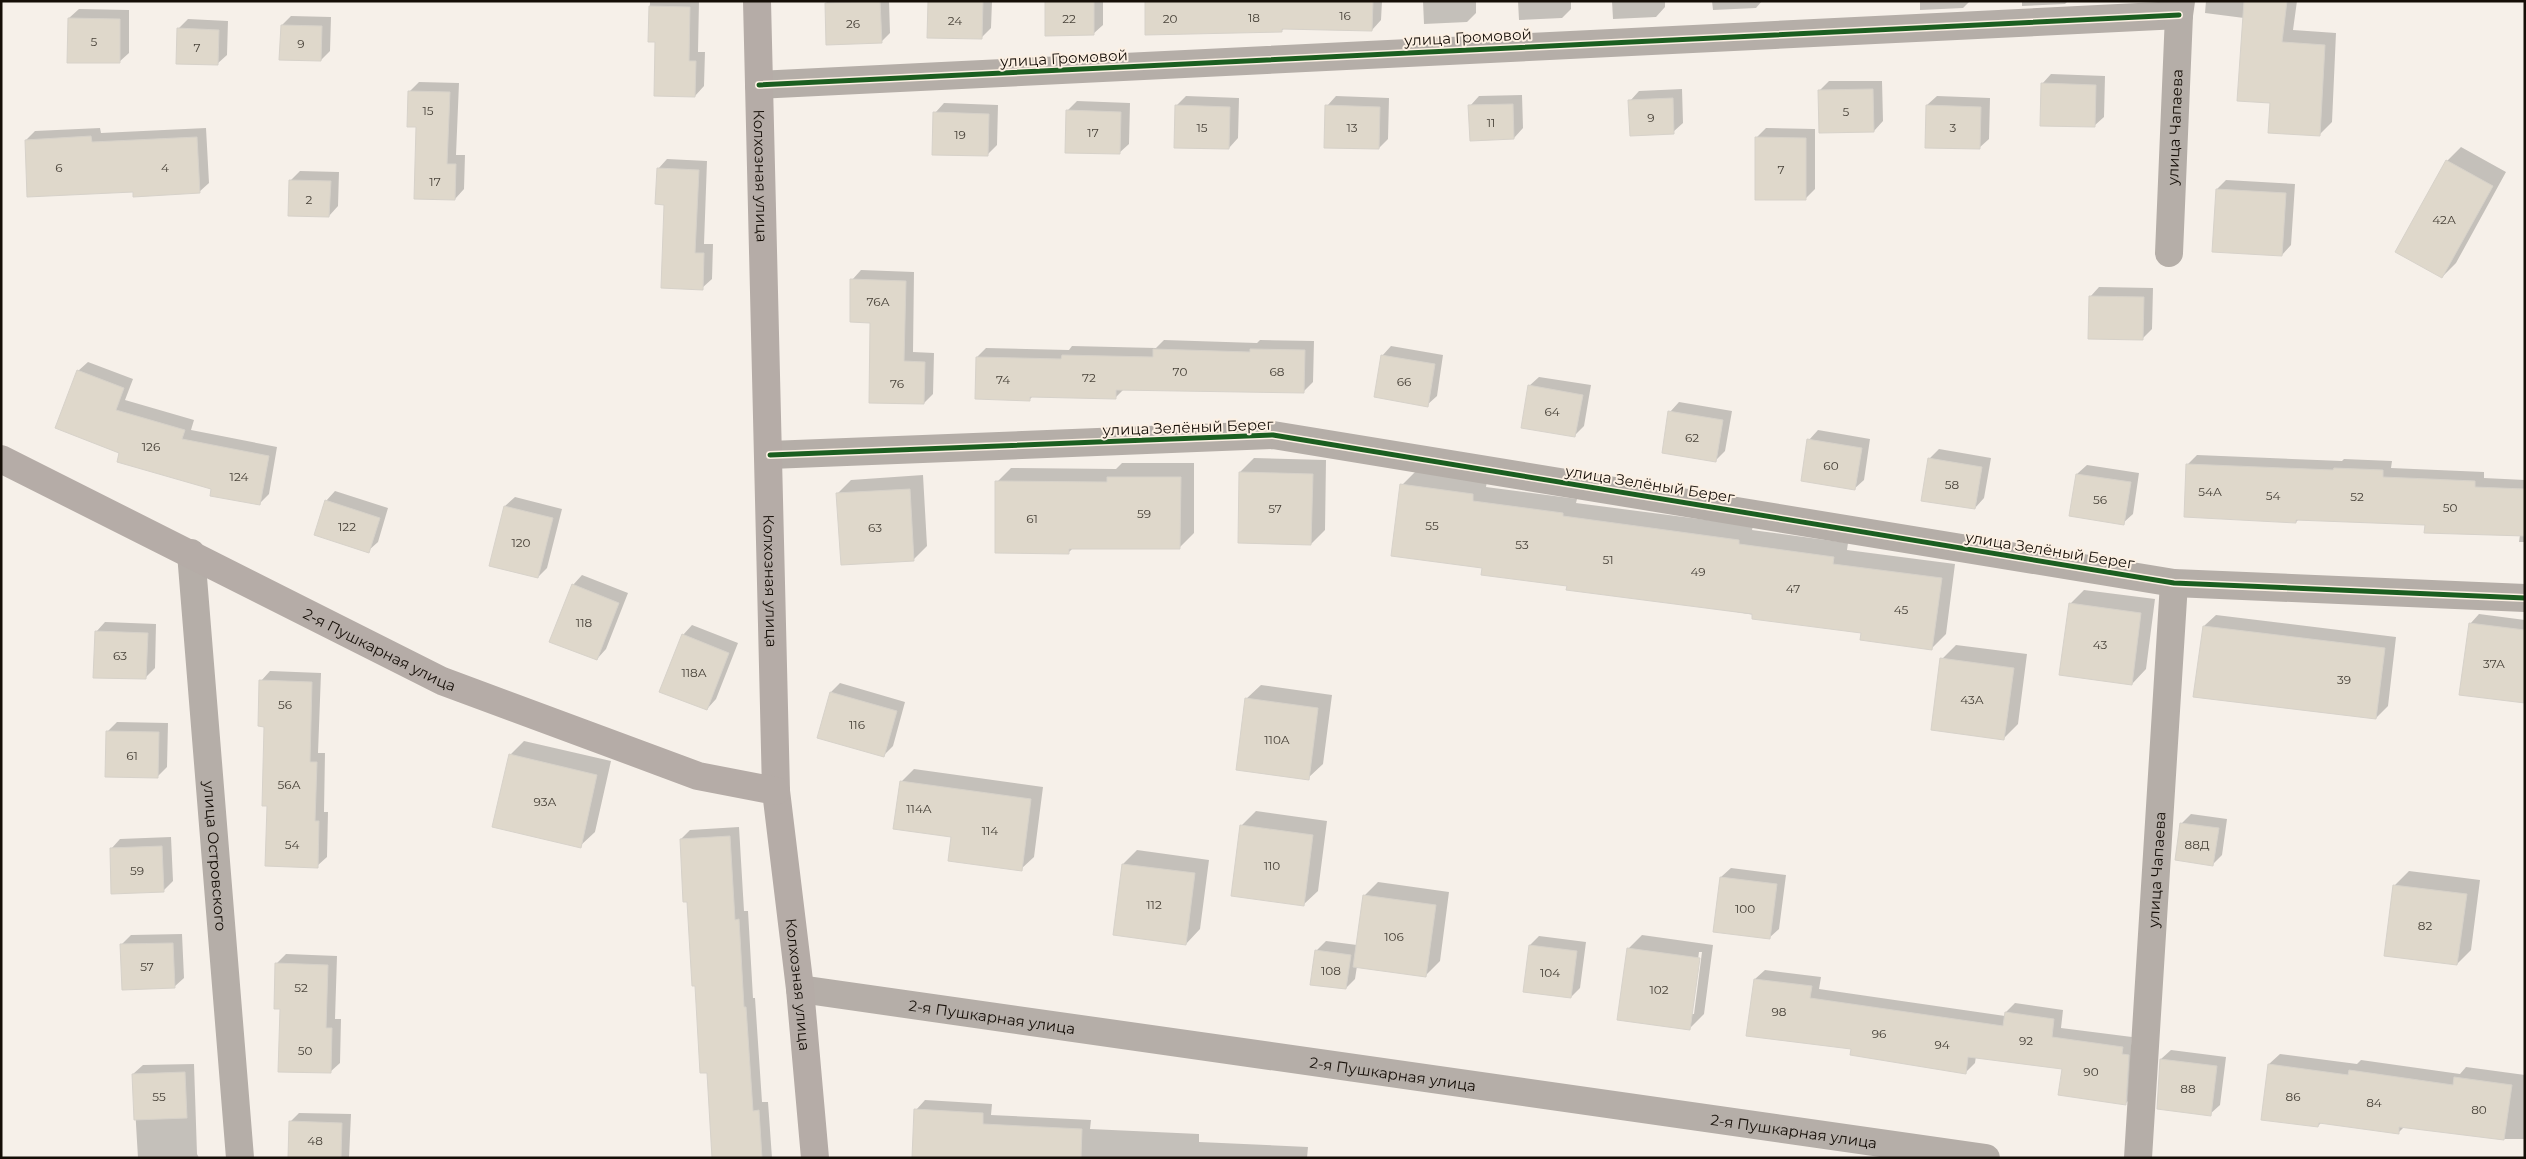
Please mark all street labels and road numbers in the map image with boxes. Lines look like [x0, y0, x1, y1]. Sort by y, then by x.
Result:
street label: улица Громовой [1403, 24, 1532, 50]
street label: улица Громовой [999, 45, 1128, 71]
street label: улица Чапаева [2162, 69, 2186, 187]
street label: Колхозная улица [750, 109, 772, 243]
street label: улица Зелёный Берег [1101, 414, 1275, 440]
street label: улица Зелёный Берег [1563, 461, 1737, 507]
street label: Колхозная улица [760, 514, 782, 648]
street label: улица Зелёный Берег [1963, 527, 2137, 573]
street label: 2-я Пушкарная улица [300, 603, 459, 695]
street label: улица Островского [200, 779, 231, 932]
street label: улица Чапаева [2143, 811, 2169, 929]
street label: Колхозная улица [782, 917, 815, 1051]
street label: 2-я Пушкарная улица [908, 995, 1077, 1038]
street label: 2-я Пушкарная улица [1309, 1052, 1477, 1095]
street label: 2-я Пушкарная улица [1709, 1109, 1878, 1152]

